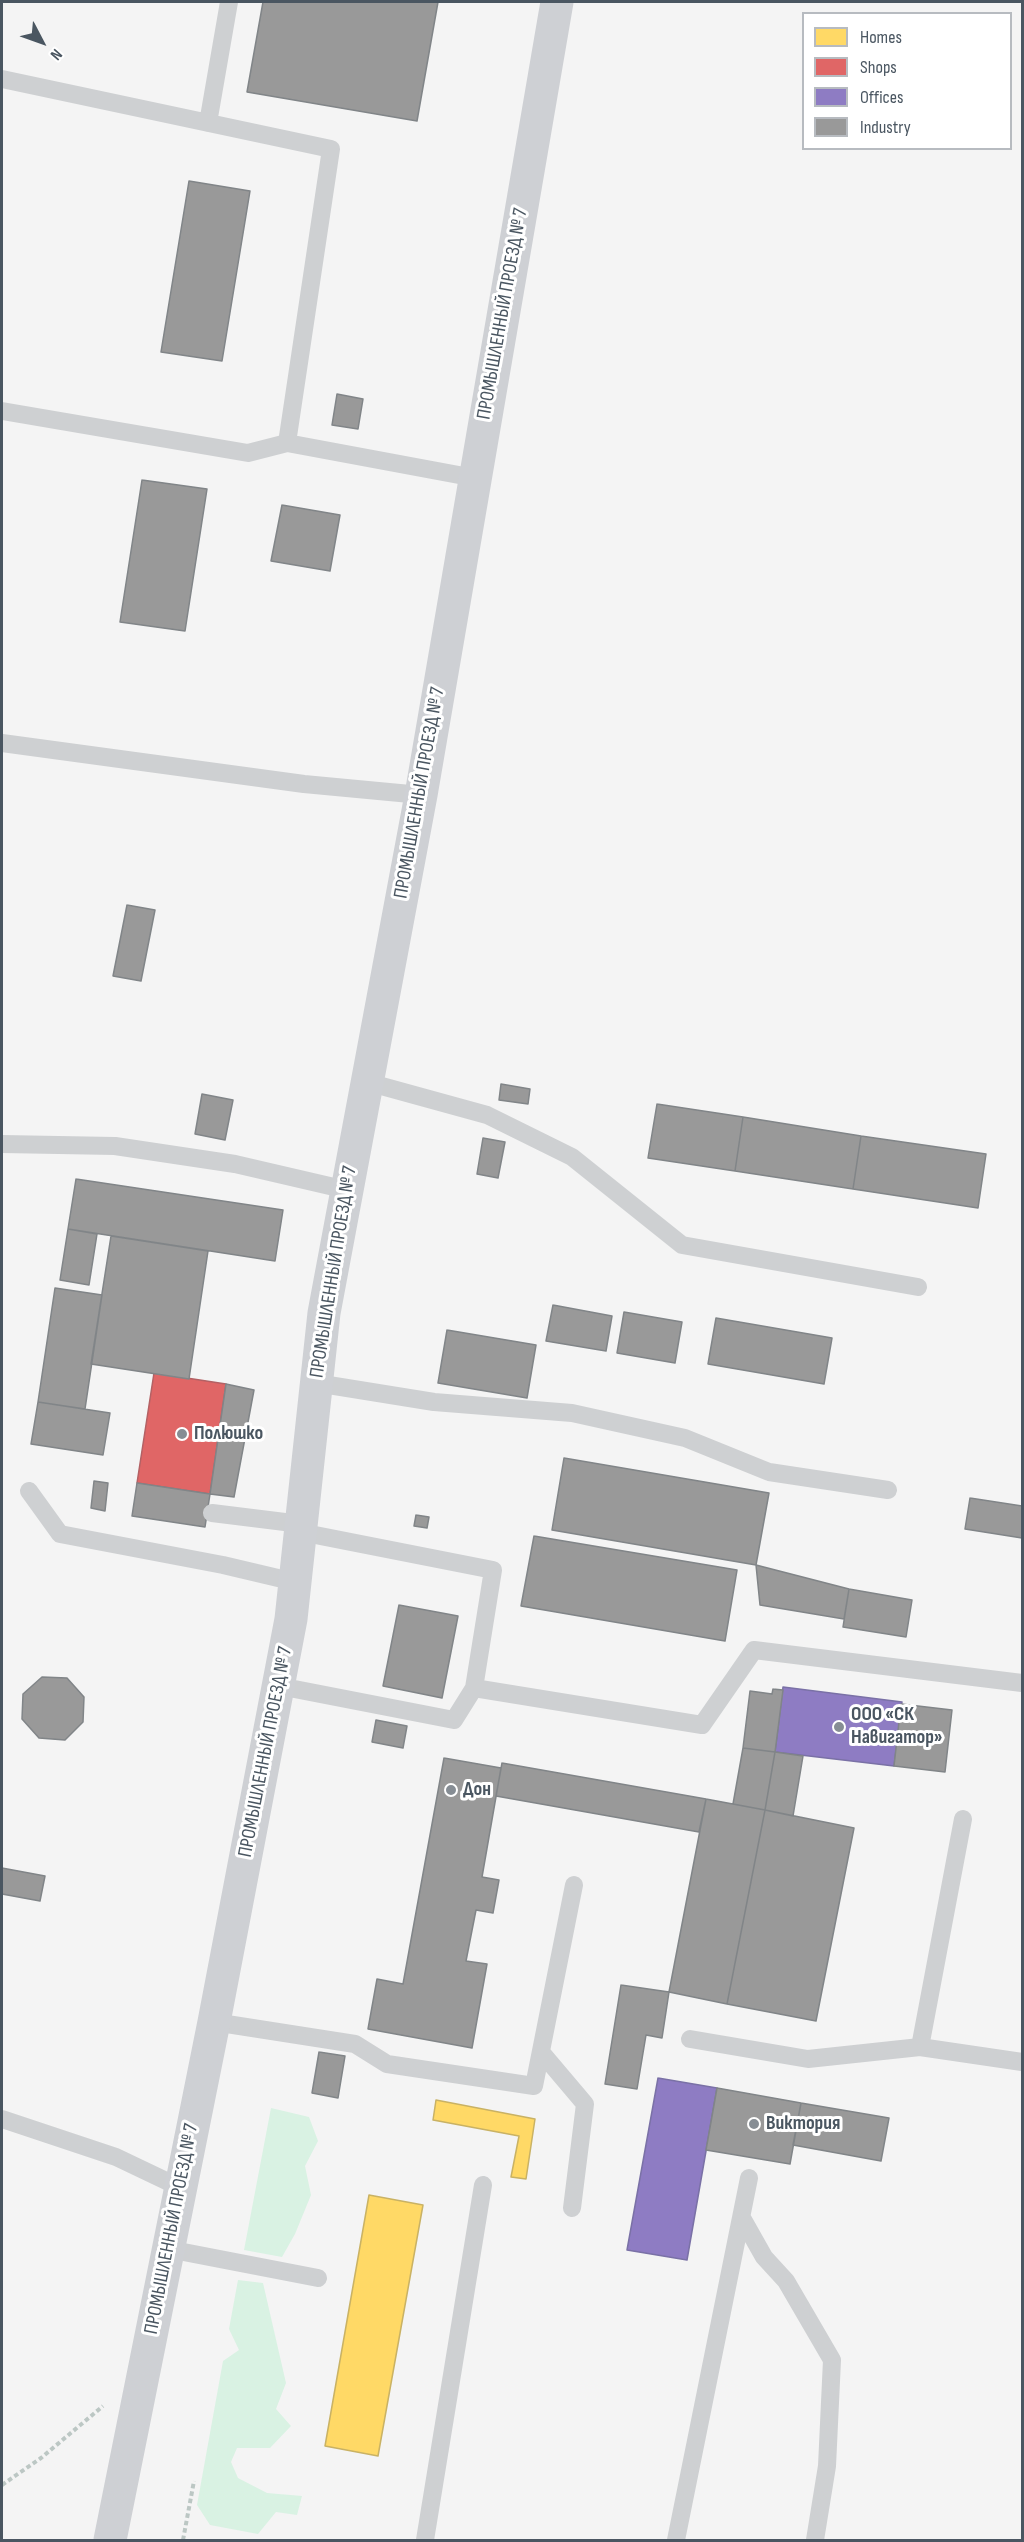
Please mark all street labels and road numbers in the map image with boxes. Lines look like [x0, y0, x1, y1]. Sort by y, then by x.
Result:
street label: ПРОМЫШЛЕННЫЙ ПРОЕЗД № 7 [473, 206, 533, 422]
street label: ПРОМЫШЛЕННЫЙ ПРОЕЗД № 7 [390, 685, 450, 901]
street label: ПРОМЫШЛЕННЫЙ ПРОЕЗД № 7 [305, 1164, 363, 1380]
street label: ПРОМЫШЛЕННЫЙ ПРОЕЗД № 7 [234, 1645, 298, 1859]
street label: ПРОМЫШЛЕННЫЙ ПРОЕЗД № 7 [140, 2122, 204, 2336]

